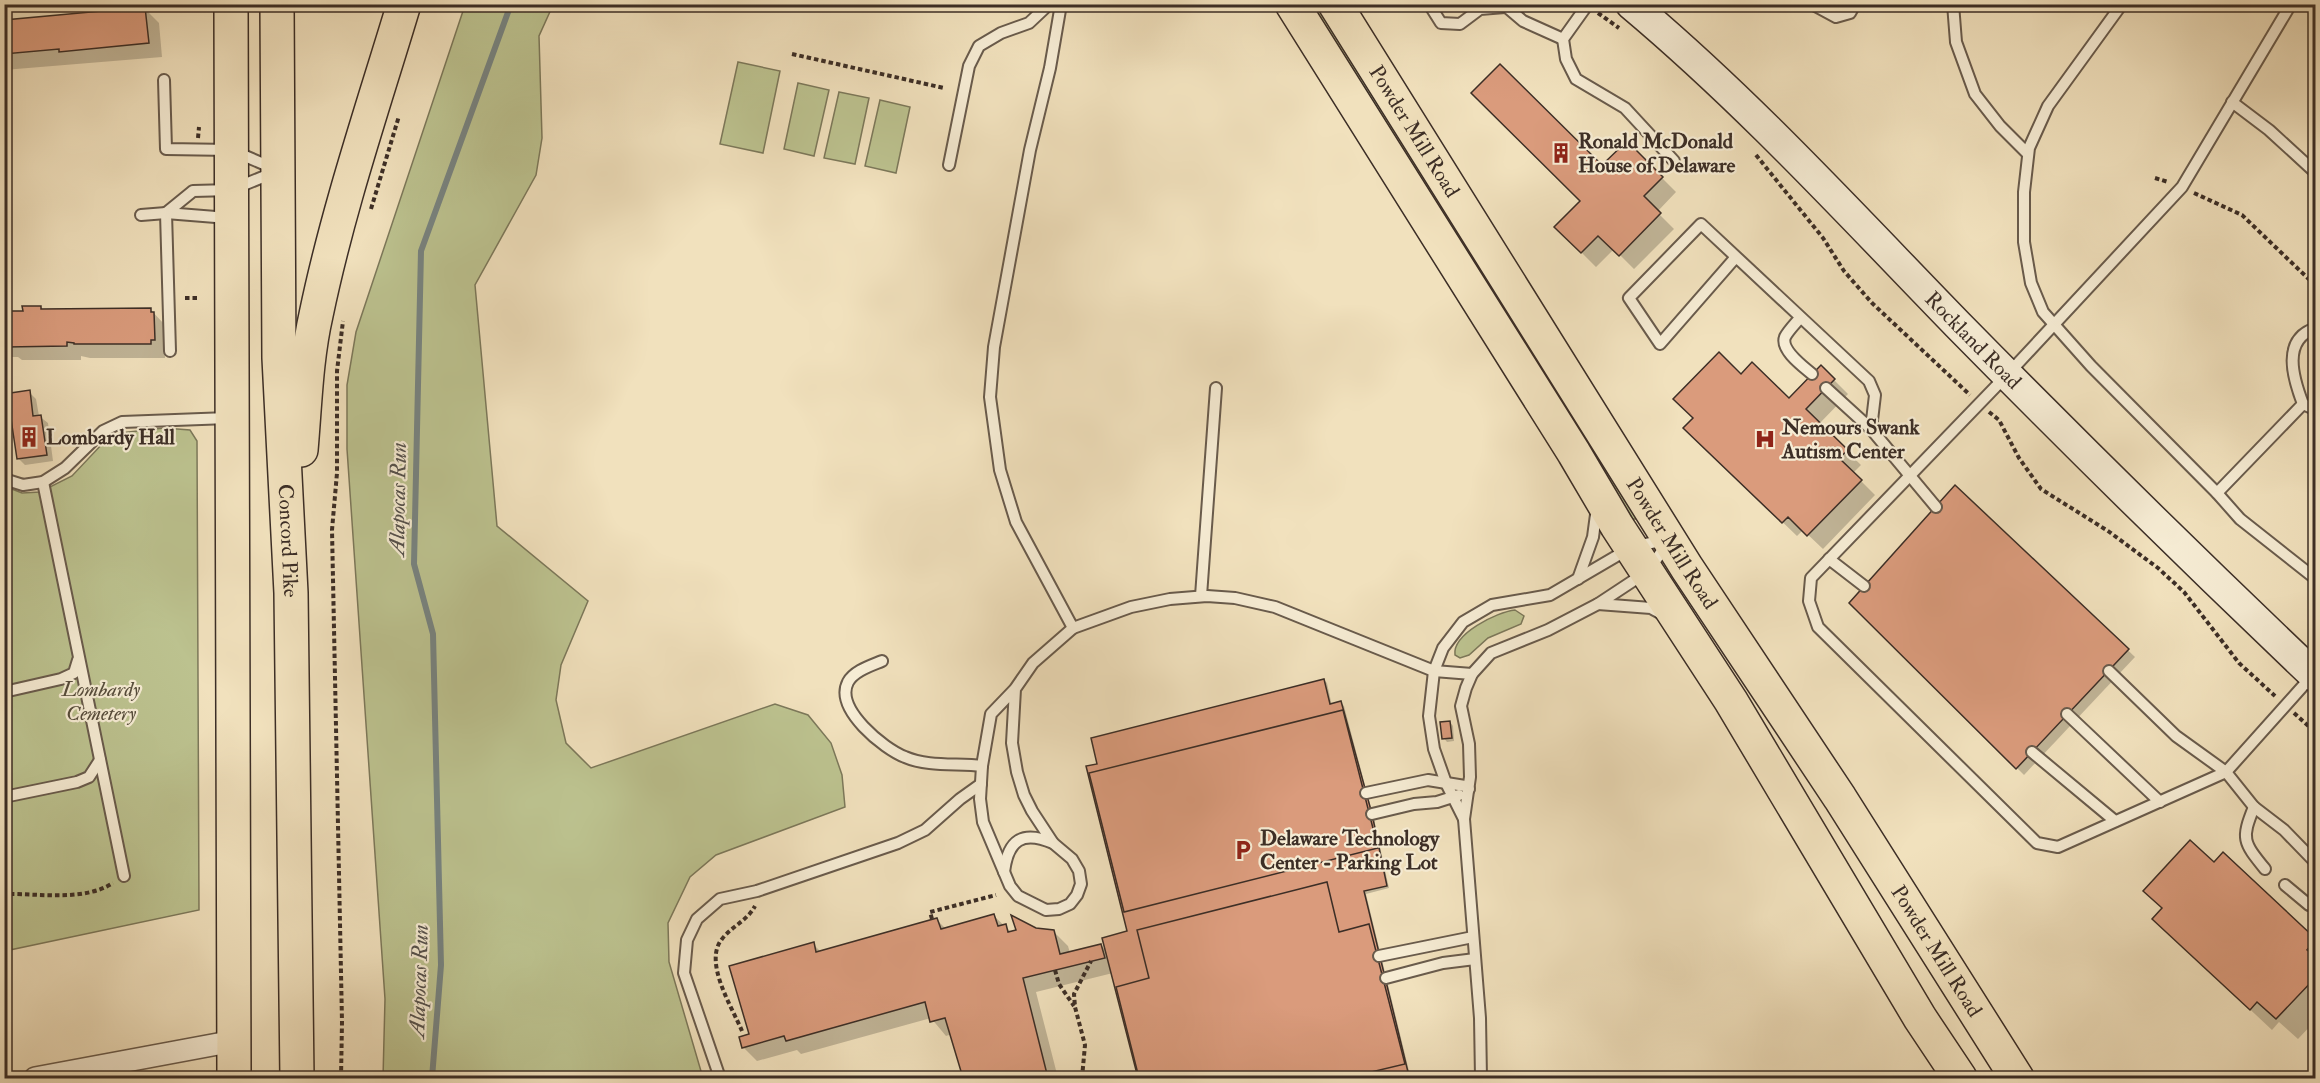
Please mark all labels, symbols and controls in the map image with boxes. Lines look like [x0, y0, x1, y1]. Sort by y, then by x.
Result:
street label: Powder Mill Road [1363, 60, 1466, 203]
place label: Ronald McDonald House of Delaware [1578, 128, 1736, 179]
building icon: Ronald McDonald House of Delaware [1549, 141, 1573, 165]
street label: Rockland Road [1919, 286, 2028, 395]
place label: Nemours Swank Autism Center [1781, 414, 1921, 465]
place label: Lombardy Hall [46, 424, 175, 451]
building icon: Lombardy Hall [17, 425, 41, 449]
hospital icon: Nemours Swank Autism Center [1753, 427, 1777, 451]
water label: Alapocas Run [383, 442, 413, 558]
street label: Powder Mill Road [1620, 472, 1724, 615]
street label: Concord Pike [272, 483, 305, 598]
park label: Lombardy Cemetery [61, 676, 141, 727]
place label: Delaware Technology Center - Parking Lot [1260, 825, 1440, 876]
parking icon: Delaware Technology Center - Parking Lot [1231, 838, 1255, 862]
street label: Powder Mill Road [1885, 880, 1989, 1022]
water label: Alapocas Run [403, 924, 435, 1040]

